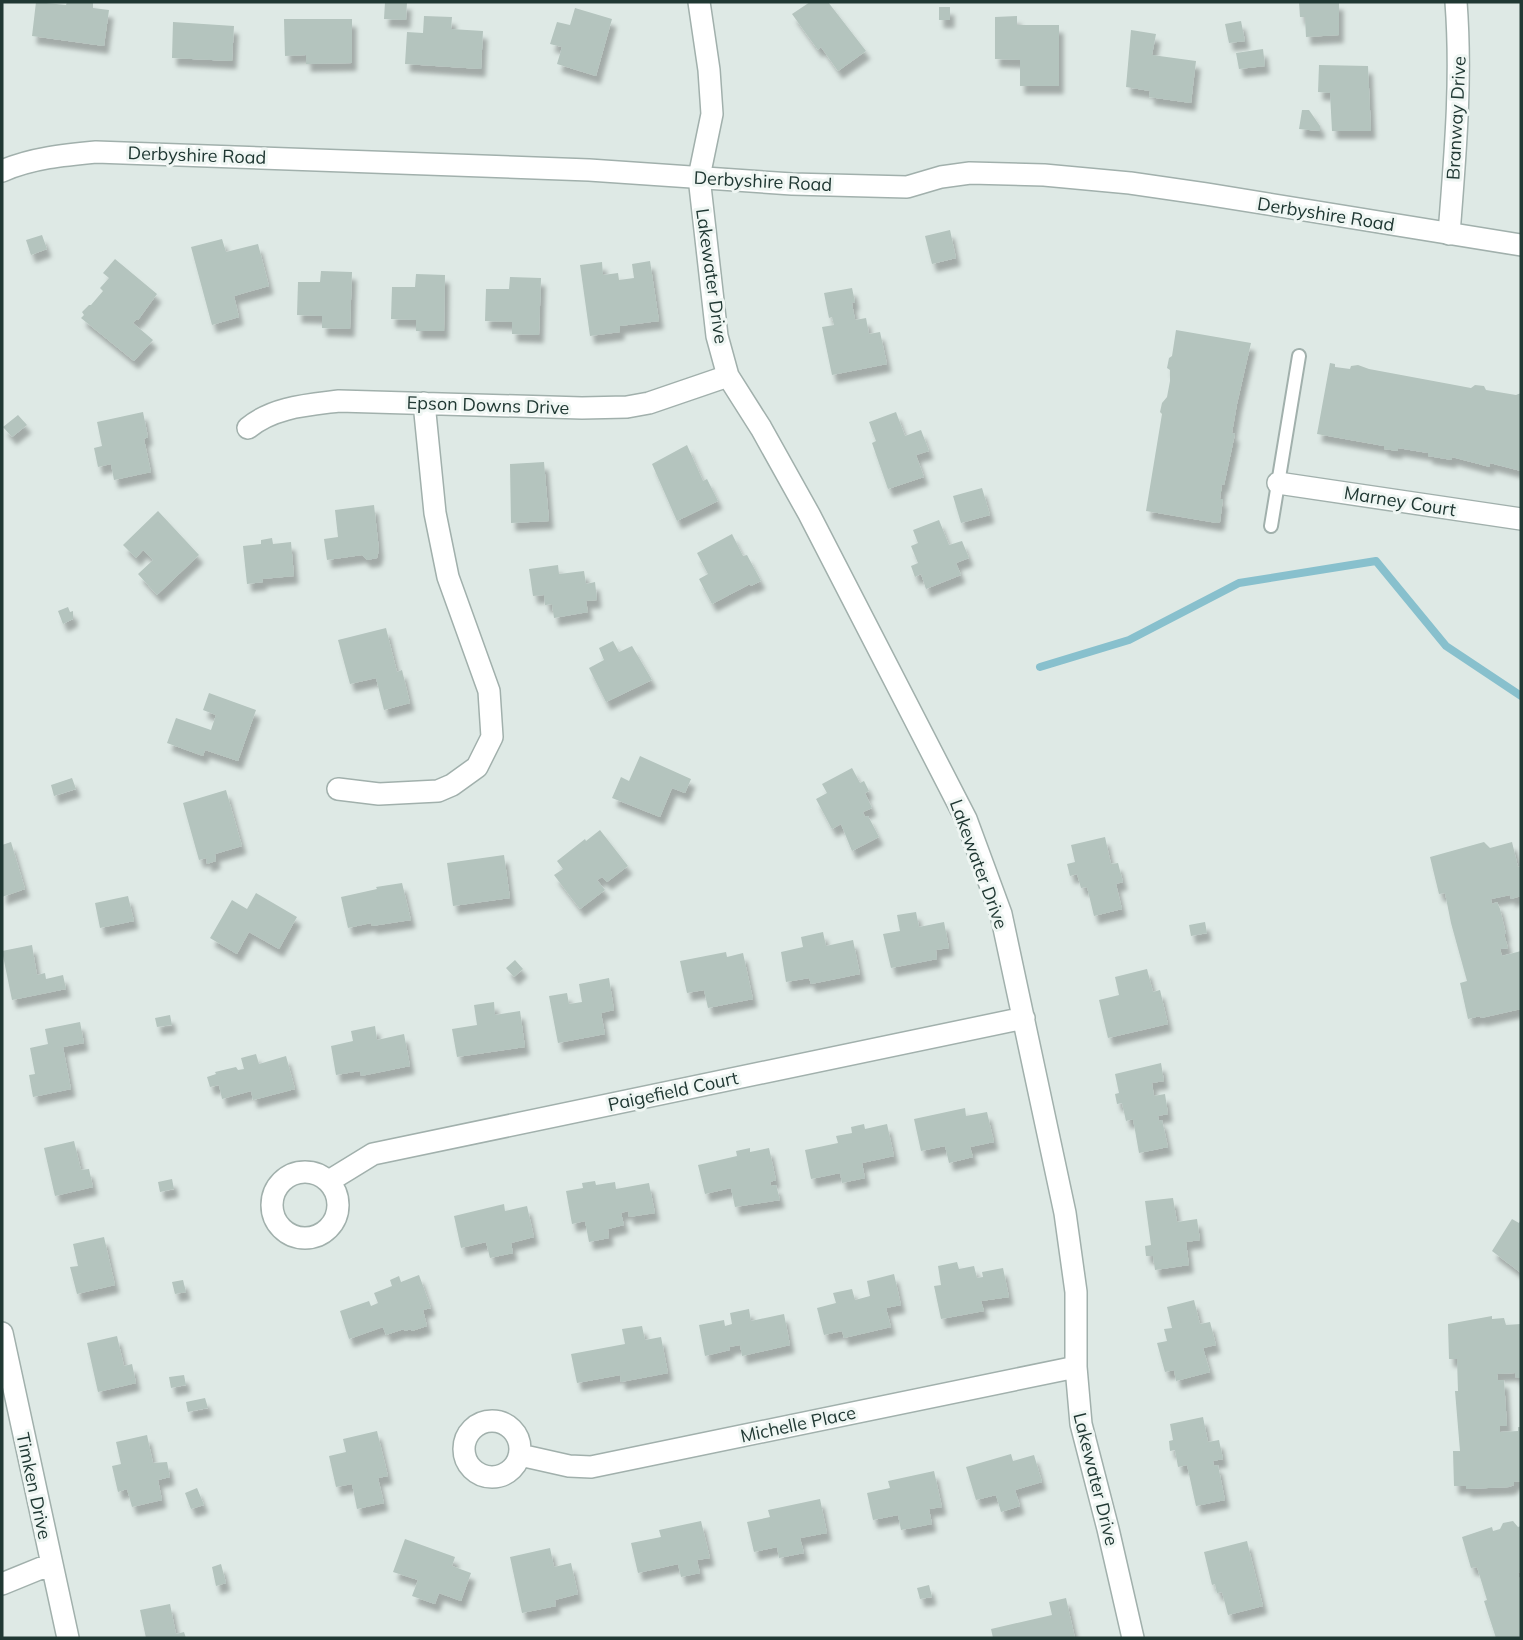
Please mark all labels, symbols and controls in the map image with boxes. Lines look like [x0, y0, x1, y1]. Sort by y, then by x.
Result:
street label: Branway Drive [1441, 56, 1471, 180]
street label: Derbyshire Road [127, 141, 267, 169]
street label: Derbyshire Road [693, 166, 833, 196]
street label: Derbyshire Road [1256, 192, 1396, 236]
street label: Lakewater Drive [691, 207, 733, 345]
street label: Epson Downs Drive [406, 391, 570, 419]
street label: Marney Court [1342, 481, 1458, 521]
street label: Lakewater Drive [945, 796, 1013, 932]
street label: Paigefield Court [606, 1066, 740, 1116]
street label: Michelle Place [738, 1401, 858, 1447]
street label: Lakewater Drive [1068, 1410, 1124, 1548]
street label: Timken Drive [11, 1431, 57, 1541]

